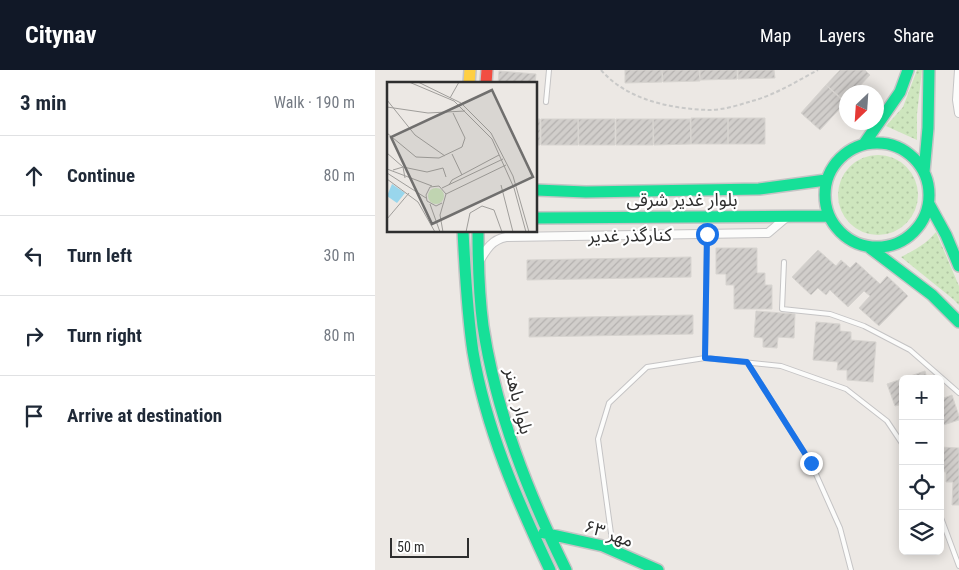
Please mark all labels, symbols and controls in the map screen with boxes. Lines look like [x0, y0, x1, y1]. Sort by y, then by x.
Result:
text: Citynav [25, 21, 96, 49]
text: Map [760, 25, 791, 46]
text: Layers [819, 25, 866, 46]
text: Share [894, 25, 934, 46]
inset map [387, 82, 537, 232]
north arrow [839, 85, 884, 130]
text: 3 min [20, 91, 67, 115]
text: Walk · 190 m [274, 93, 355, 112]
icon: ahead [20, 162, 48, 190]
text: Continue [67, 164, 135, 187]
text: 80 m [323, 166, 355, 185]
street label: بلوار غدیر شرقی [626, 189, 738, 211]
route start [696, 223, 719, 246]
street label: کنارگذر غدیر [587, 224, 673, 247]
icon: left [20, 242, 48, 270]
text: Turn left [67, 244, 132, 267]
text: 30 m [323, 246, 355, 265]
icon: right [20, 322, 48, 350]
text: Turn right [67, 324, 142, 347]
text: 80 m [323, 326, 355, 345]
street label: بلوار باهنر [499, 365, 537, 437]
map controls [899, 375, 944, 555]
button: + [899, 375, 944, 420]
icon: arrive [20, 402, 48, 430]
text: Arrive at destination [67, 404, 222, 427]
button: − [899, 420, 944, 465]
route end [800, 452, 823, 475]
button: locate [899, 465, 944, 510]
button: layers [899, 510, 944, 555]
street label: مهر ۶۳ [581, 515, 636, 552]
scale bar [390, 535, 469, 558]
text: 50 m [397, 539, 425, 555]

